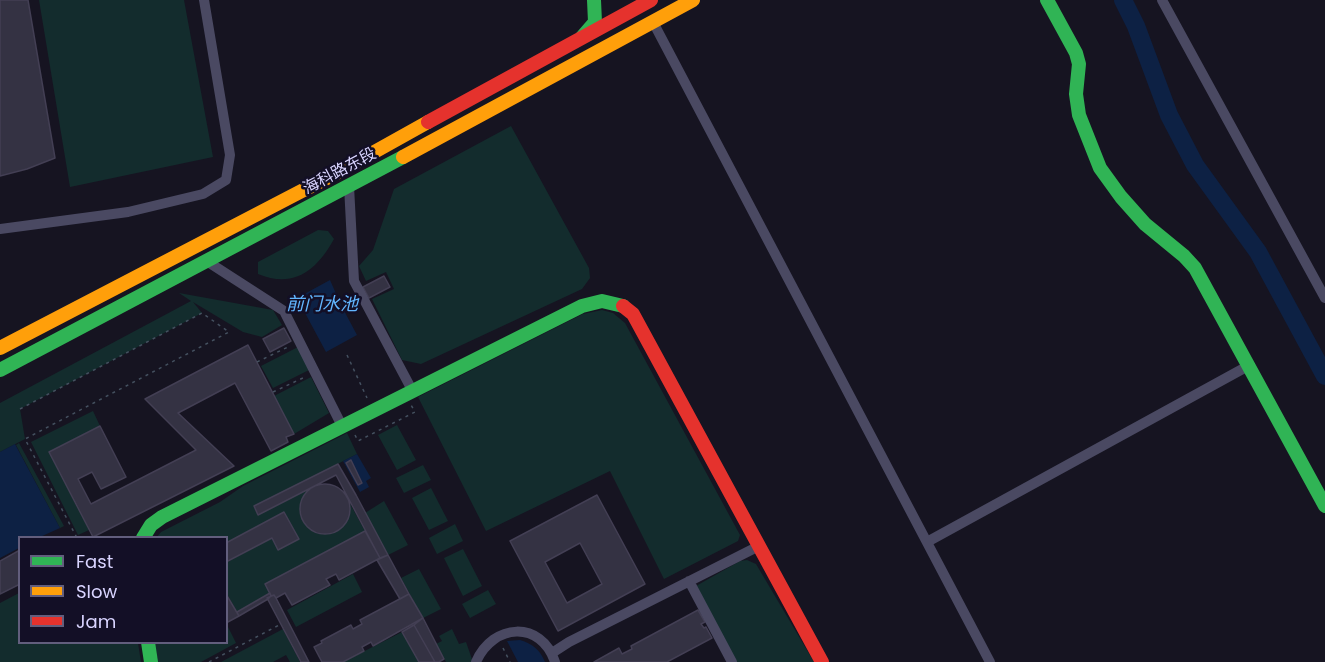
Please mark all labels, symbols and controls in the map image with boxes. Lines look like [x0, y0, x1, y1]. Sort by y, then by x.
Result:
street label: 海科路东段 [300, 145, 380, 199]
water label: 前门水池 [286, 294, 358, 316]
legend [18, 536, 228, 644]
text: Fast [76, 549, 113, 574]
text: Slow [76, 579, 117, 604]
text: Jam [76, 609, 116, 634]

